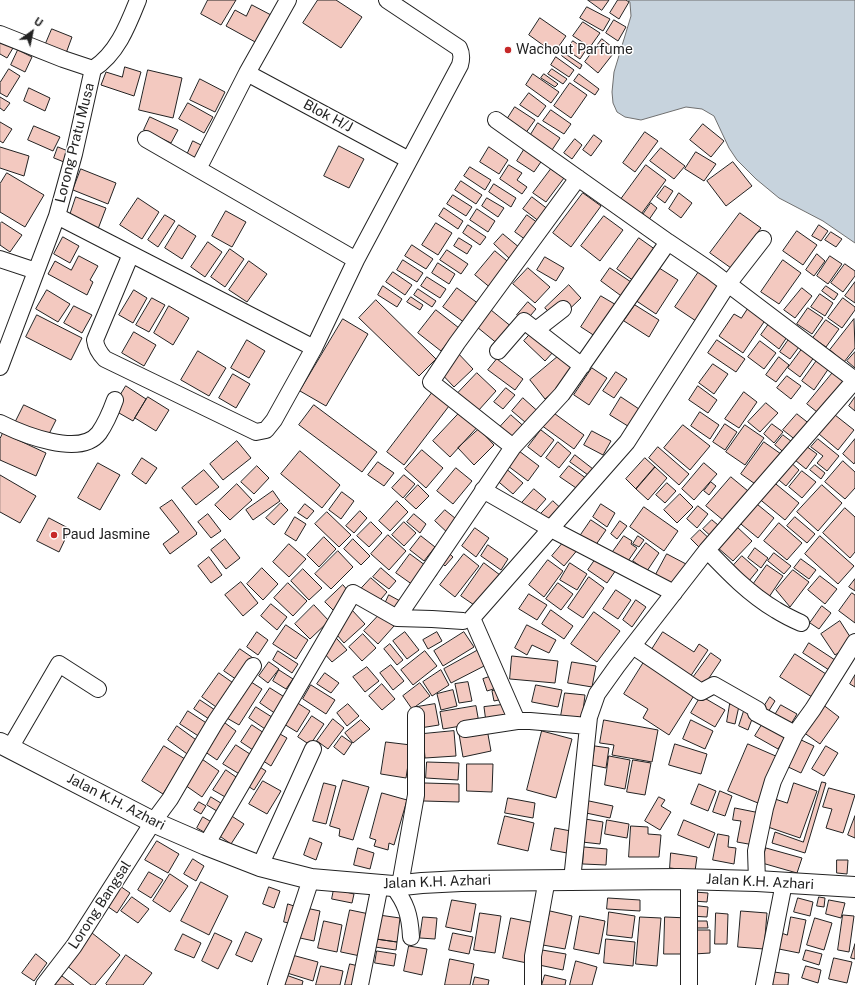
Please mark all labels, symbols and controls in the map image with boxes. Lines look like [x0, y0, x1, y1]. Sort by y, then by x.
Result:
north arrow [12, 12, 52, 52]
text: U [32, 15, 45, 29]
place label: Wachout Parfume [516, 42, 633, 58]
marker: Wachout Parfume [503, 45, 513, 55]
street label: Lorong Pratu Musa [52, 81, 98, 205]
street label: Blok H/J [300, 96, 356, 136]
place label: Paud Jasmine [62, 527, 150, 543]
marker: Paud Jasmine [49, 530, 59, 540]
street label: Jalan K.H. Azhari [64, 770, 168, 834]
street label: Lorong Bangsal [65, 858, 135, 952]
street label: Jalan K.H. Azhari [706, 871, 814, 893]
street label: Jalan K.H. Azhari [383, 872, 491, 892]

